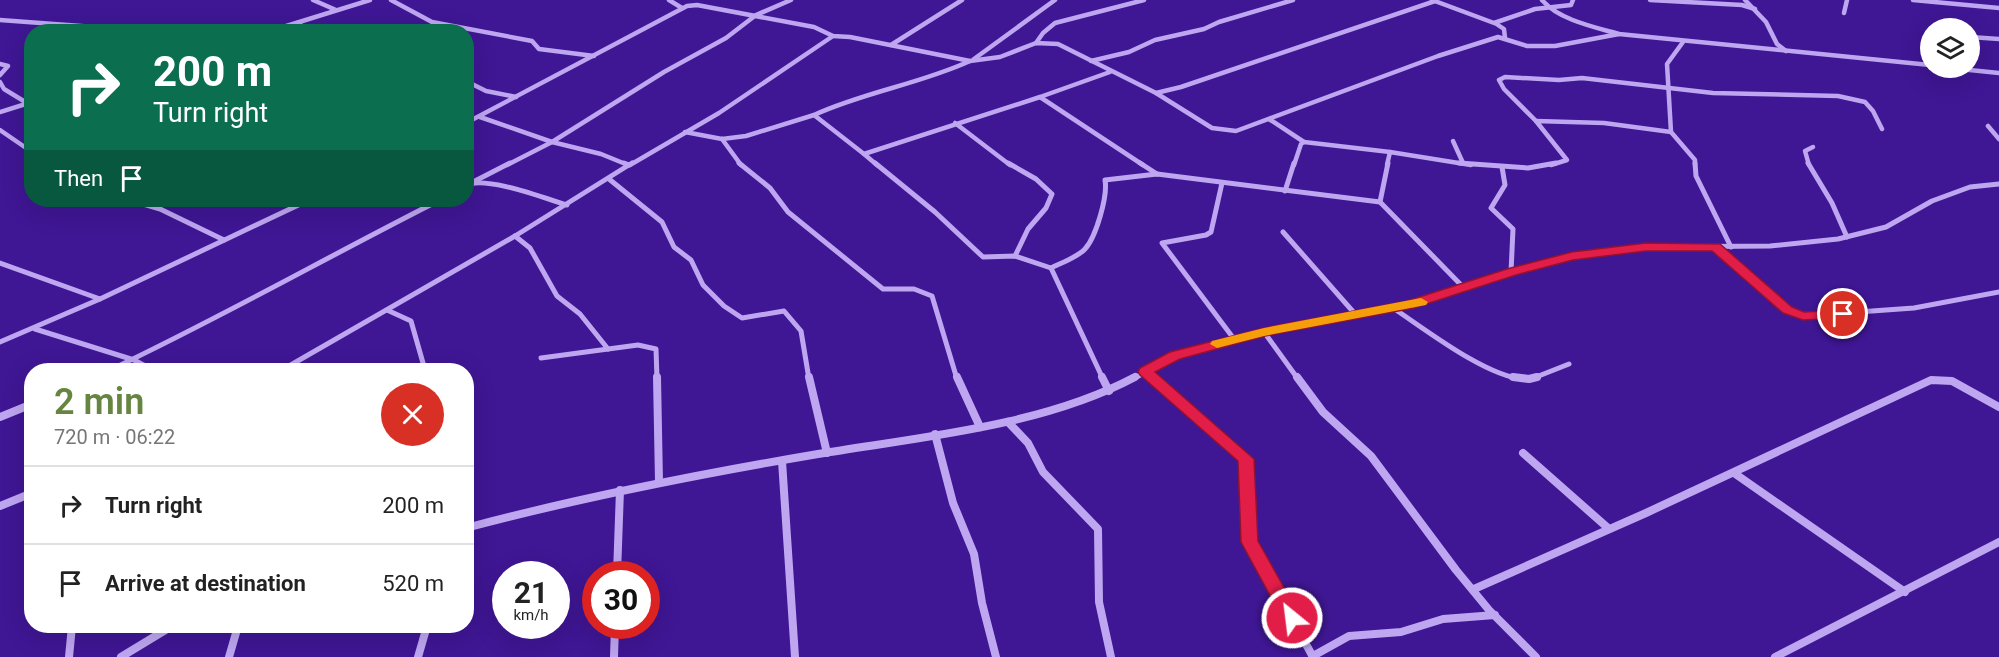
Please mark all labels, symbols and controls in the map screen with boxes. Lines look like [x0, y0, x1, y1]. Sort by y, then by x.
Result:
map controls [1920, 18, 1980, 78]
button: layers [1920, 18, 1980, 78]
text: 200 m [153, 47, 272, 96]
icon: right [54, 48, 132, 126]
text: Turn right [153, 97, 268, 129]
icon: arrive [115, 162, 148, 195]
text: Then [54, 166, 103, 191]
pin [1817, 288, 1868, 339]
icon: arrive [1826, 297, 1859, 330]
text: 2 min [54, 381, 144, 423]
button: close [381, 383, 444, 446]
text: 720 m · 06:22 [54, 425, 175, 449]
icon: right [54, 489, 87, 522]
text: Turn right [105, 493, 202, 518]
text: 200 m [382, 493, 444, 518]
speed limit sign: 30 [582, 561, 660, 639]
icon: arrive [54, 567, 87, 600]
text: Arrive at destination [105, 571, 306, 596]
text: 520 m [382, 571, 444, 596]
text: 21 [514, 575, 548, 610]
position arrow [1260, 586, 1324, 650]
text: km/h [513, 606, 549, 624]

